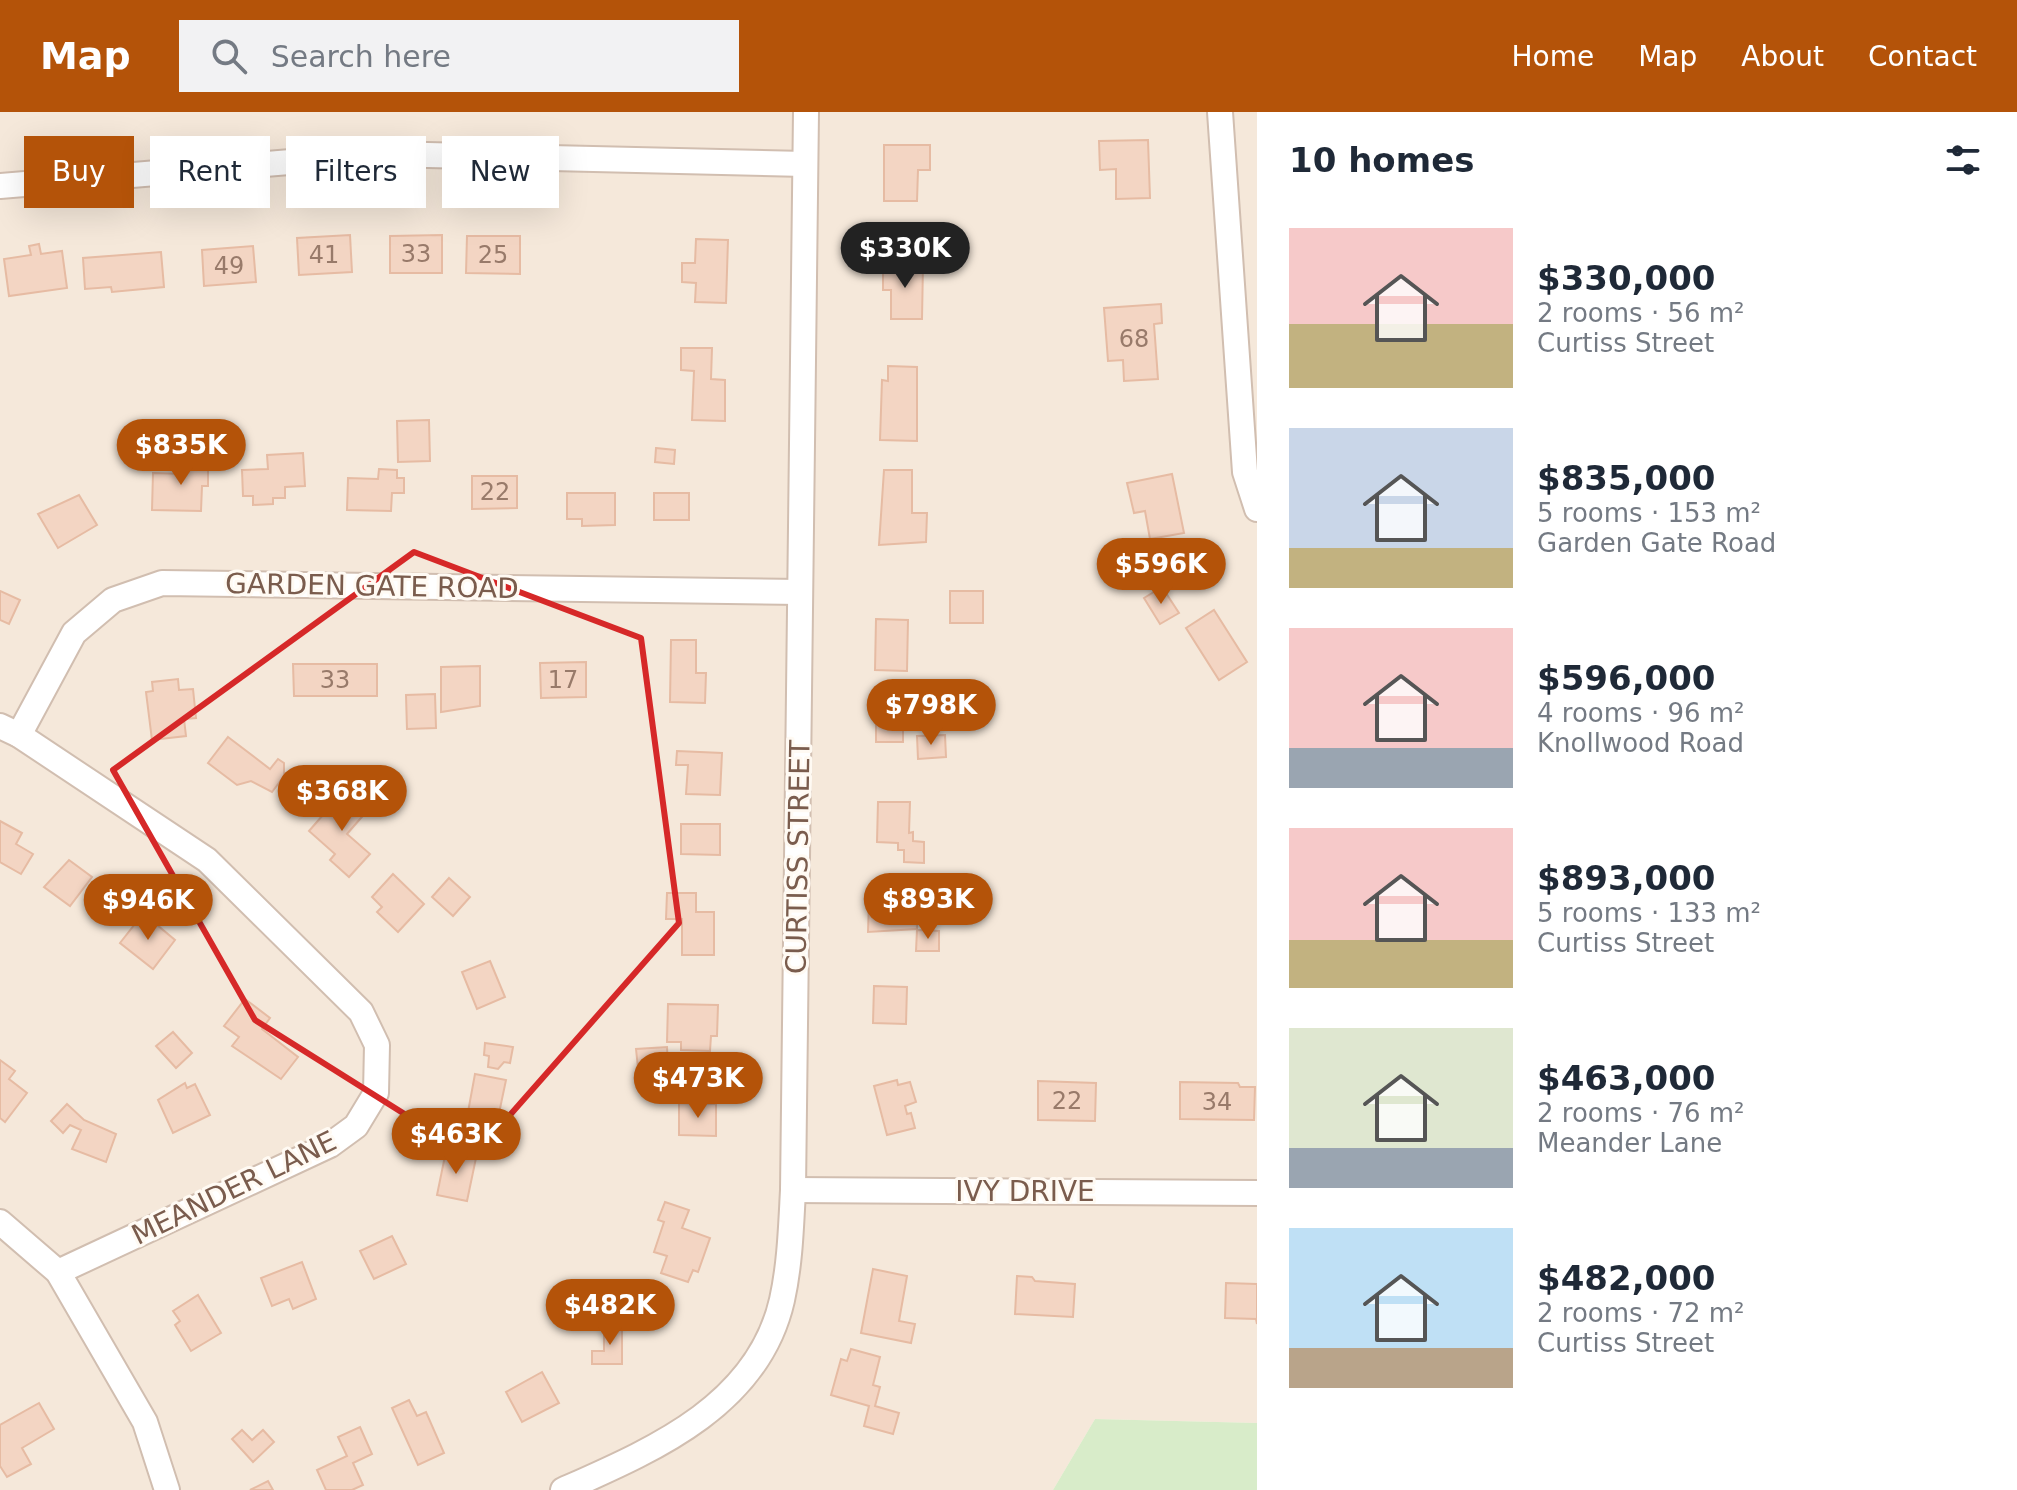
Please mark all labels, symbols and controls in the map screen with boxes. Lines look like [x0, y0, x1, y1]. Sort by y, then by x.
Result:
search box [179, 20, 739, 92]
text: Map [40, 34, 131, 78]
icon: search [207, 34, 251, 78]
text: Search here [271, 39, 451, 74]
text: Home [1511, 40, 1594, 73]
text: Map [1638, 40, 1697, 73]
text: About [1741, 40, 1824, 73]
text: Contact [1868, 40, 1977, 73]
chip: Buy [24, 136, 134, 208]
chip: Rent [150, 136, 270, 208]
chip: Filters [286, 136, 426, 208]
chip: New [442, 136, 559, 208]
icon: filters [1941, 138, 1985, 182]
text: 10 homes [1289, 140, 1474, 180]
pin: $330K [849, 222, 961, 290]
text: $330K [859, 233, 951, 263]
house number: 33 [401, 240, 431, 268]
house number: 41 [309, 241, 339, 269]
house number: 25 [478, 241, 508, 269]
house number: 49 [214, 252, 244, 280]
text: $330,000 [1537, 258, 1716, 298]
icon: home [1353, 260, 1449, 356]
text: 2 rooms · 56 m² [1537, 298, 1745, 328]
house number: 68 [1119, 325, 1149, 353]
text: Curtiss Street [1537, 328, 1714, 358]
pin: $835K [125, 419, 237, 487]
text: $835K [135, 430, 227, 460]
text: $835,000 [1537, 458, 1716, 498]
icon: home [1353, 460, 1449, 556]
house number: 22 [480, 478, 510, 506]
text: 5 rooms · 153 m² [1537, 498, 1761, 528]
text: Garden Gate Road [1537, 528, 1776, 558]
pin: $596K [1105, 538, 1217, 606]
text: $596K [1115, 549, 1207, 579]
street label: GARDEN GATE ROAD [225, 567, 519, 605]
text: $596,000 [1537, 658, 1716, 698]
icon: home [1353, 660, 1449, 756]
house number: 33 [320, 666, 350, 694]
house number: 17 [548, 666, 578, 694]
pin: $798K [875, 679, 987, 747]
text: $798K [885, 690, 977, 720]
text: 4 rooms · 96 m² [1537, 698, 1745, 728]
text: Knollwood Road [1537, 728, 1744, 758]
street label: CURTISS STREET [779, 739, 817, 974]
pin: $368K [286, 765, 398, 833]
text: $368K [296, 776, 388, 806]
text: $893,000 [1537, 858, 1716, 898]
icon: home [1353, 860, 1449, 956]
pin: $893K [872, 873, 984, 941]
pin: $946K [92, 874, 204, 942]
text: $893K [882, 884, 974, 914]
text: $946K [102, 885, 194, 915]
text: 5 rooms · 133 m² [1537, 898, 1761, 928]
text: Curtiss Street [1537, 928, 1714, 958]
pin: $473K [642, 1052, 754, 1120]
text: $463,000 [1537, 1058, 1716, 1098]
icon: home [1353, 1060, 1449, 1156]
text: $473K [652, 1063, 744, 1093]
house number: 22 [1052, 1087, 1082, 1115]
house number: 34 [1202, 1088, 1232, 1116]
text: 2 rooms · 76 m² [1537, 1098, 1745, 1128]
pin: $463K [400, 1108, 512, 1176]
text: $463K [410, 1119, 502, 1149]
street label: MEANDER LANE [126, 1124, 342, 1252]
text: Meander Lane [1537, 1128, 1722, 1158]
street label: IVY DRIVE [955, 1175, 1095, 1208]
text: $482,000 [1537, 1258, 1716, 1298]
icon: home [1353, 1260, 1449, 1356]
pin: $482K [554, 1279, 666, 1347]
text: $482K [564, 1290, 656, 1320]
text: 2 rooms · 72 m² [1537, 1298, 1745, 1328]
text: Curtiss Street [1537, 1328, 1714, 1358]

